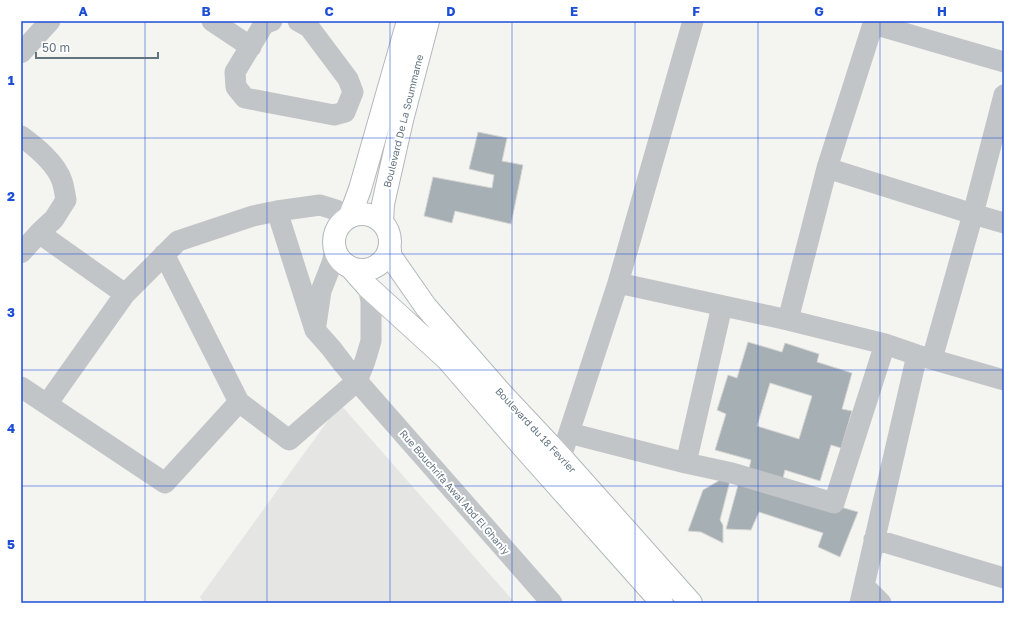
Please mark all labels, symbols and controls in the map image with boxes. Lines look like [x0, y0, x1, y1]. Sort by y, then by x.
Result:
text: A [78, 3, 88, 19]
text: B [201, 3, 211, 19]
text: C [324, 3, 334, 19]
text: D [446, 3, 456, 19]
text: E [570, 3, 578, 19]
text: F [692, 3, 700, 19]
text: G [814, 3, 824, 19]
text: H [937, 3, 947, 19]
scale bar [36, 34, 158, 60]
text: 50 m [42, 40, 70, 55]
street label: Boulevard De La Soummame [381, 53, 425, 189]
text: 1 [8, 72, 15, 88]
text: 2 [7, 188, 15, 204]
text: 3 [7, 304, 15, 320]
street label: Boulevard du 18 Fevrier [493, 385, 579, 475]
text: 4 [7, 420, 15, 436]
street label: Rue Bouchrifa Awal Abd El Ghaniy [397, 427, 513, 557]
text: 5 [7, 536, 15, 552]

